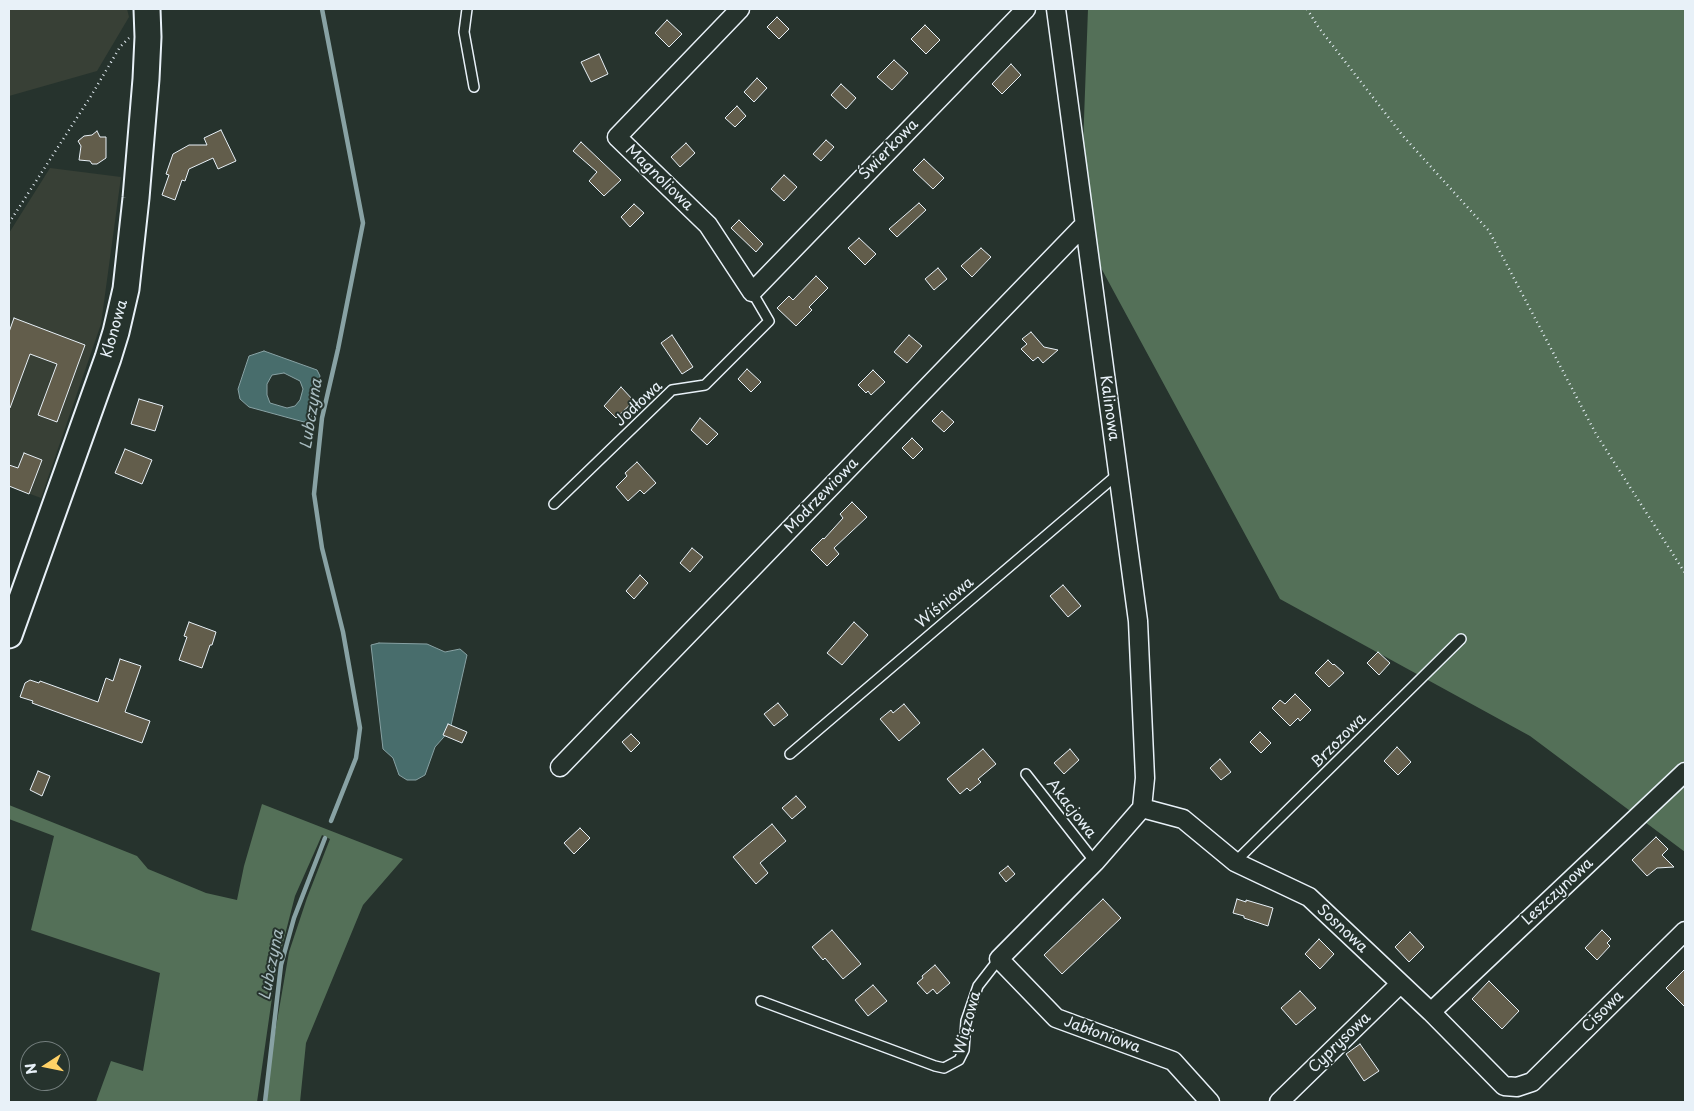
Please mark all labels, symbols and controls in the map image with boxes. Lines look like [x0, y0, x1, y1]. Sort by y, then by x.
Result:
street label: Świerkowa [856, 116, 922, 184]
street label: Magnoliowa [621, 141, 697, 215]
street label: Klonowa [98, 298, 132, 360]
street label: Kalinowa [1095, 374, 1123, 442]
water label: Lubczyna [297, 377, 327, 451]
street label: Jodłowa [612, 378, 666, 430]
street label: Modrzewiowa [781, 454, 863, 538]
street label: Wiśniowa [913, 574, 977, 632]
street label: Brzozowa [1308, 710, 1370, 772]
street label: Akacjowa [1042, 776, 1100, 842]
street label: Leszczynowa [1519, 855, 1597, 929]
street label: Sosnowa [1313, 901, 1371, 957]
water label: Lubczyna [256, 928, 288, 1002]
street label: Cisowa [1578, 987, 1628, 1037]
street label: Wiązowa [951, 989, 985, 1057]
street label: Cyprysowa [1305, 1009, 1375, 1077]
street label: Jabłoniowa [1061, 1013, 1143, 1057]
north arrow [20, 1041, 70, 1091]
text: N [19, 1061, 42, 1076]

